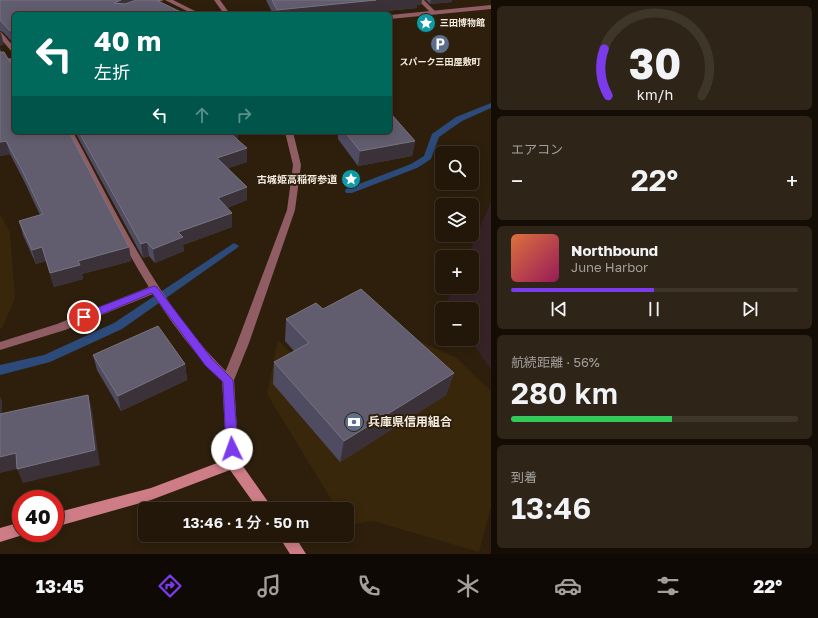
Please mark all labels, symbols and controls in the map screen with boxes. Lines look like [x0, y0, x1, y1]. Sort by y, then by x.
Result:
place icon: 三田博物館 [415, 12, 437, 34]
place label: 三田博物館 [440, 17, 485, 28]
text: 40 m [94, 24, 161, 57]
icon: left [28, 28, 80, 80]
parking icon: スパーク三田屋敷町 [429, 33, 451, 55]
text: 30 [628, 38, 681, 88]
place label: スパーク三田屋敷町 [399, 56, 481, 67]
text: 左折 [94, 61, 130, 83]
text: km/h [636, 86, 673, 103]
icon: left [149, 104, 171, 126]
icon: ahead [191, 104, 213, 126]
icon: right [233, 104, 255, 126]
text: エアコン [511, 141, 563, 157]
map controls [435, 146, 479, 346]
button: search [435, 146, 479, 190]
text: 22° [631, 162, 678, 198]
text: − [511, 167, 523, 194]
text: + [786, 167, 798, 194]
place icon: 古城姫高稲荷参道 [340, 168, 362, 190]
place label: 古城姫高稲荷参道 [257, 173, 338, 185]
button: layers [435, 198, 479, 242]
text: Northbound [571, 241, 658, 259]
button: + [435, 250, 479, 294]
text: June Harbor [571, 259, 648, 275]
icon: previous [548, 298, 570, 320]
icon: pause [643, 298, 665, 320]
icon: next [739, 298, 761, 320]
pin [67, 300, 101, 334]
button: − [435, 302, 479, 346]
icon: arrive [73, 306, 95, 328]
text: 航続距離 · 56% [511, 354, 600, 370]
text: 280 km [511, 375, 618, 411]
bank icon: 兵庫県信用組合 [343, 411, 365, 433]
place label: 兵庫県信用組合 [368, 414, 452, 429]
position arrow [211, 428, 253, 470]
text: 到着 [511, 469, 537, 485]
speed limit sign: 40 [12, 490, 64, 542]
text: 13:46 [511, 490, 591, 526]
text: 13:46 · 1 分 · 50 m [183, 513, 309, 531]
icon: directions [156, 572, 184, 600]
icon: music [255, 572, 283, 600]
icon: phone [355, 572, 383, 600]
icon: climate [454, 572, 482, 600]
icon: car [554, 572, 582, 600]
icon: filters [654, 572, 682, 600]
text: 13:45 [36, 575, 84, 597]
text: 22° [753, 575, 782, 597]

